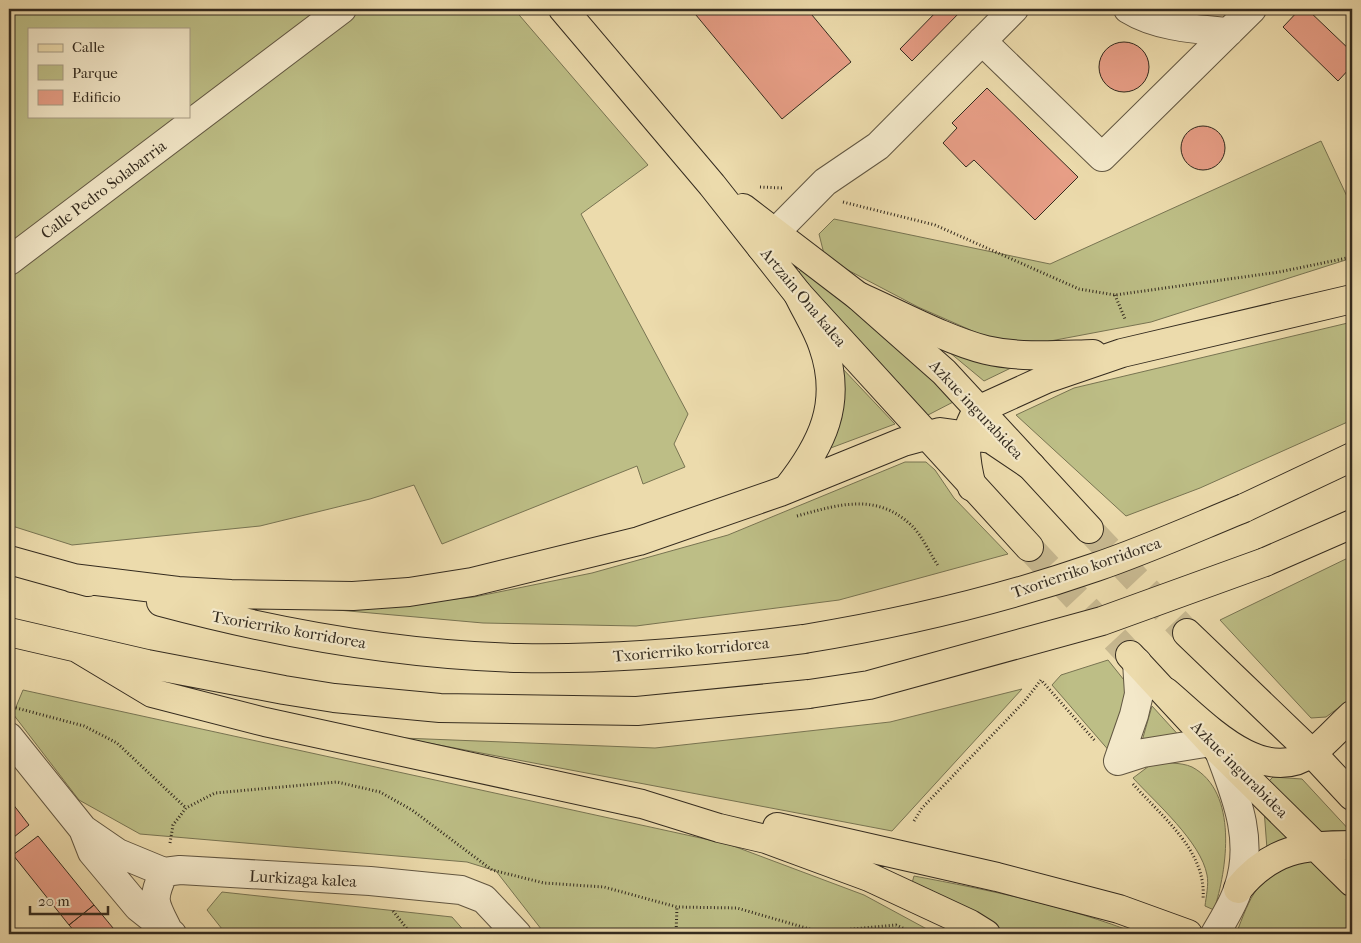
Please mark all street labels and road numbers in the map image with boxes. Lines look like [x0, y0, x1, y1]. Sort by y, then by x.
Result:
street label: Calle Pedro Solabarria [37, 136, 170, 243]
street label: Artzain Ona kalea [756, 243, 851, 351]
street label: Azkue ingurabidea [925, 355, 1028, 463]
street label: Txorierriko korridorea [1009, 533, 1164, 602]
street label: Txorierriko korridorea [210, 607, 368, 653]
street label: Txorierriko korridorea [612, 633, 770, 666]
street label: Azkue ingurabidea [1187, 716, 1292, 822]
street label: Lurkizaga kalea [249, 866, 358, 891]

